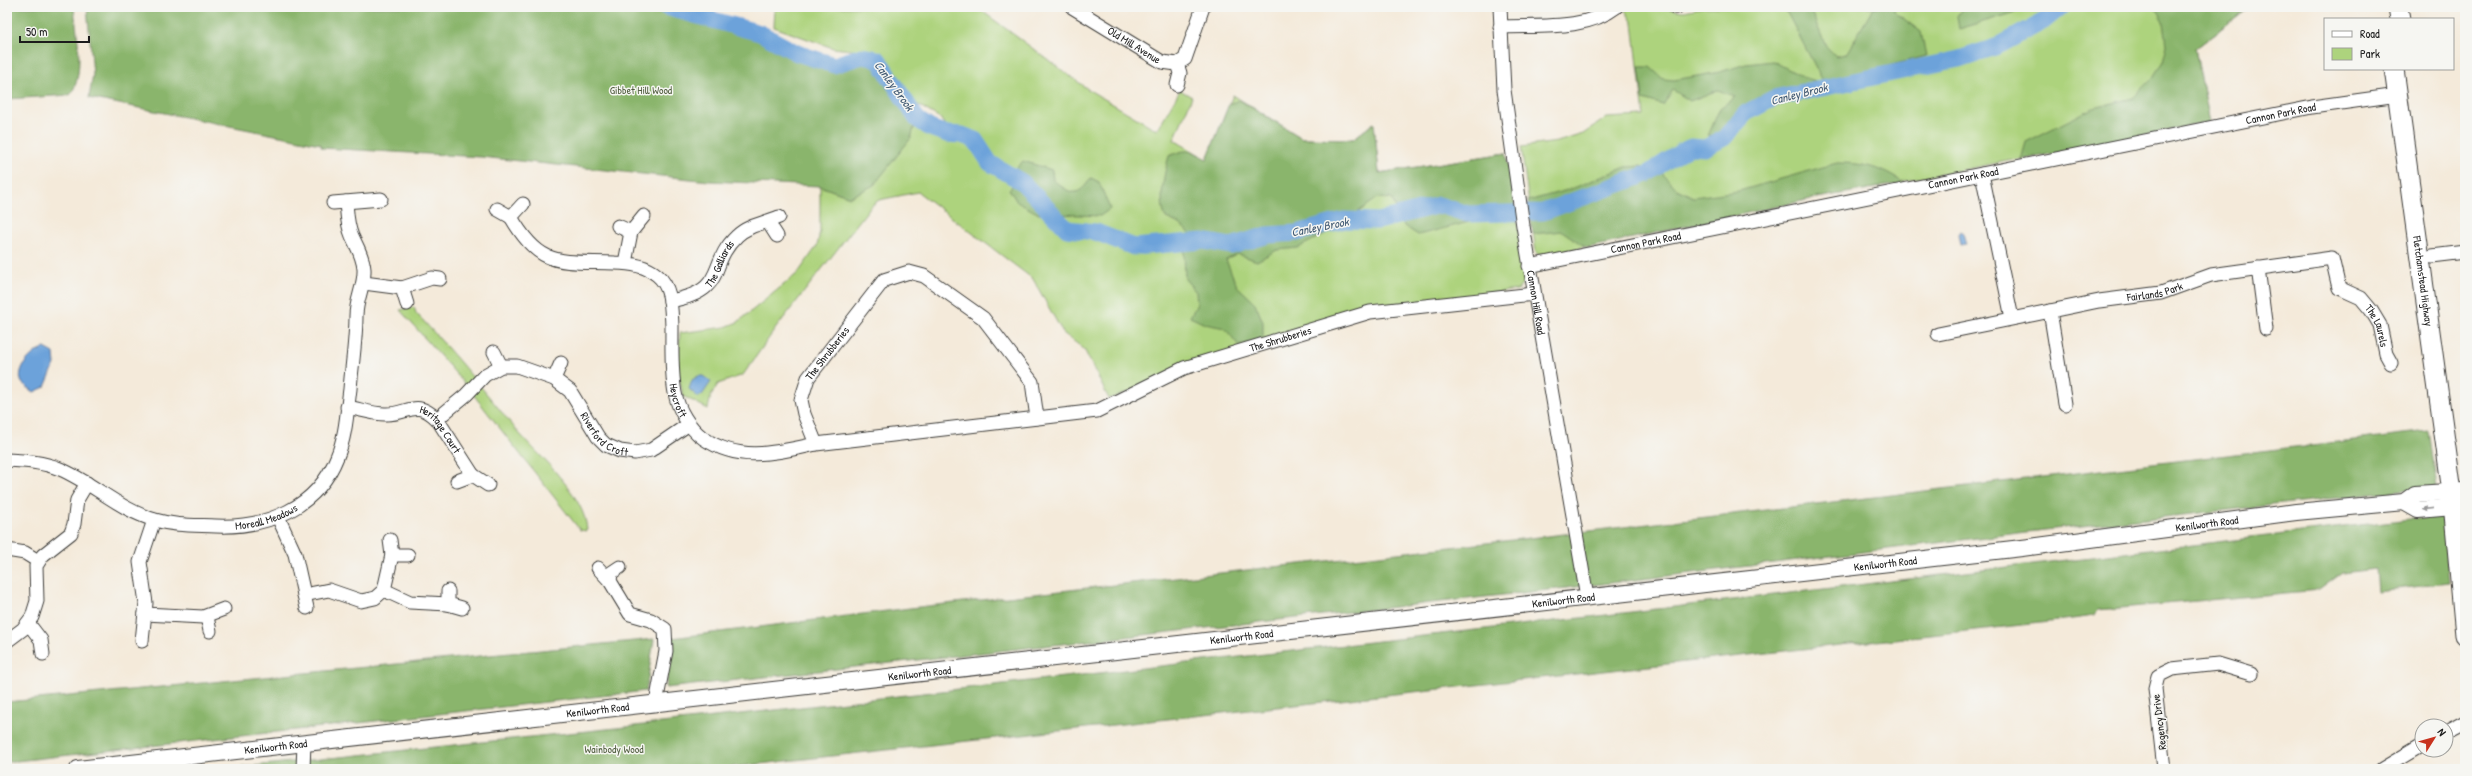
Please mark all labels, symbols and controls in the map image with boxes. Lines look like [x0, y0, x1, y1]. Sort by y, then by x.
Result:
scale bar [20, 18, 89, 44]
legend [2324, 18, 2454, 70]
text: 50 m [26, 23, 47, 40]
street label: Old Mill Avenue [1105, 23, 1164, 67]
text: Road [2360, 25, 2380, 42]
text: Park [2360, 45, 2380, 62]
water label: Canley Brook [871, 57, 919, 115]
water label: Canley Brook [1769, 78, 1830, 109]
park label: Gibbet Hill Wood [610, 83, 673, 97]
street label: Cannon Park Road [2244, 99, 2317, 127]
street label: Cannon Park Road [1927, 164, 2000, 192]
water label: Canley Brook [1290, 212, 1351, 240]
street label: Cannon Park Road [1609, 228, 1683, 256]
street label: Fletchamstead Highway [2410, 234, 2436, 327]
street label: The Galliards [702, 237, 737, 290]
street label: Cannon Hill Road [1524, 269, 1549, 336]
street label: Fairlands Park [2125, 279, 2185, 304]
street label: The Laurels [2362, 301, 2391, 348]
street label: The Shrubberies [1248, 323, 1313, 355]
street label: The Shrubberies [802, 324, 852, 383]
street label: Heycroft [667, 382, 690, 420]
street label: Heritage Court [418, 402, 464, 456]
street label: Riverford Croft [578, 410, 629, 459]
street label: Moreall Meadows [235, 501, 300, 533]
one-way arrow [2422, 505, 2434, 512]
street label: Kenilworth Road [2175, 513, 2240, 535]
street label: Kenilworth Road [1853, 553, 1918, 574]
street label: Kenilworth Road [1531, 590, 1596, 611]
street label: Kenilworth Road [1209, 626, 1274, 647]
street label: Kenilworth Road [887, 663, 953, 684]
street label: Regency Drive [2149, 693, 2169, 751]
street label: Kenilworth Road [565, 699, 631, 720]
north arrow [2414, 718, 2454, 758]
text: N [2435, 725, 2449, 739]
street label: Kenilworth Road [243, 736, 309, 757]
park label: Wainbody Wood [585, 742, 644, 756]

